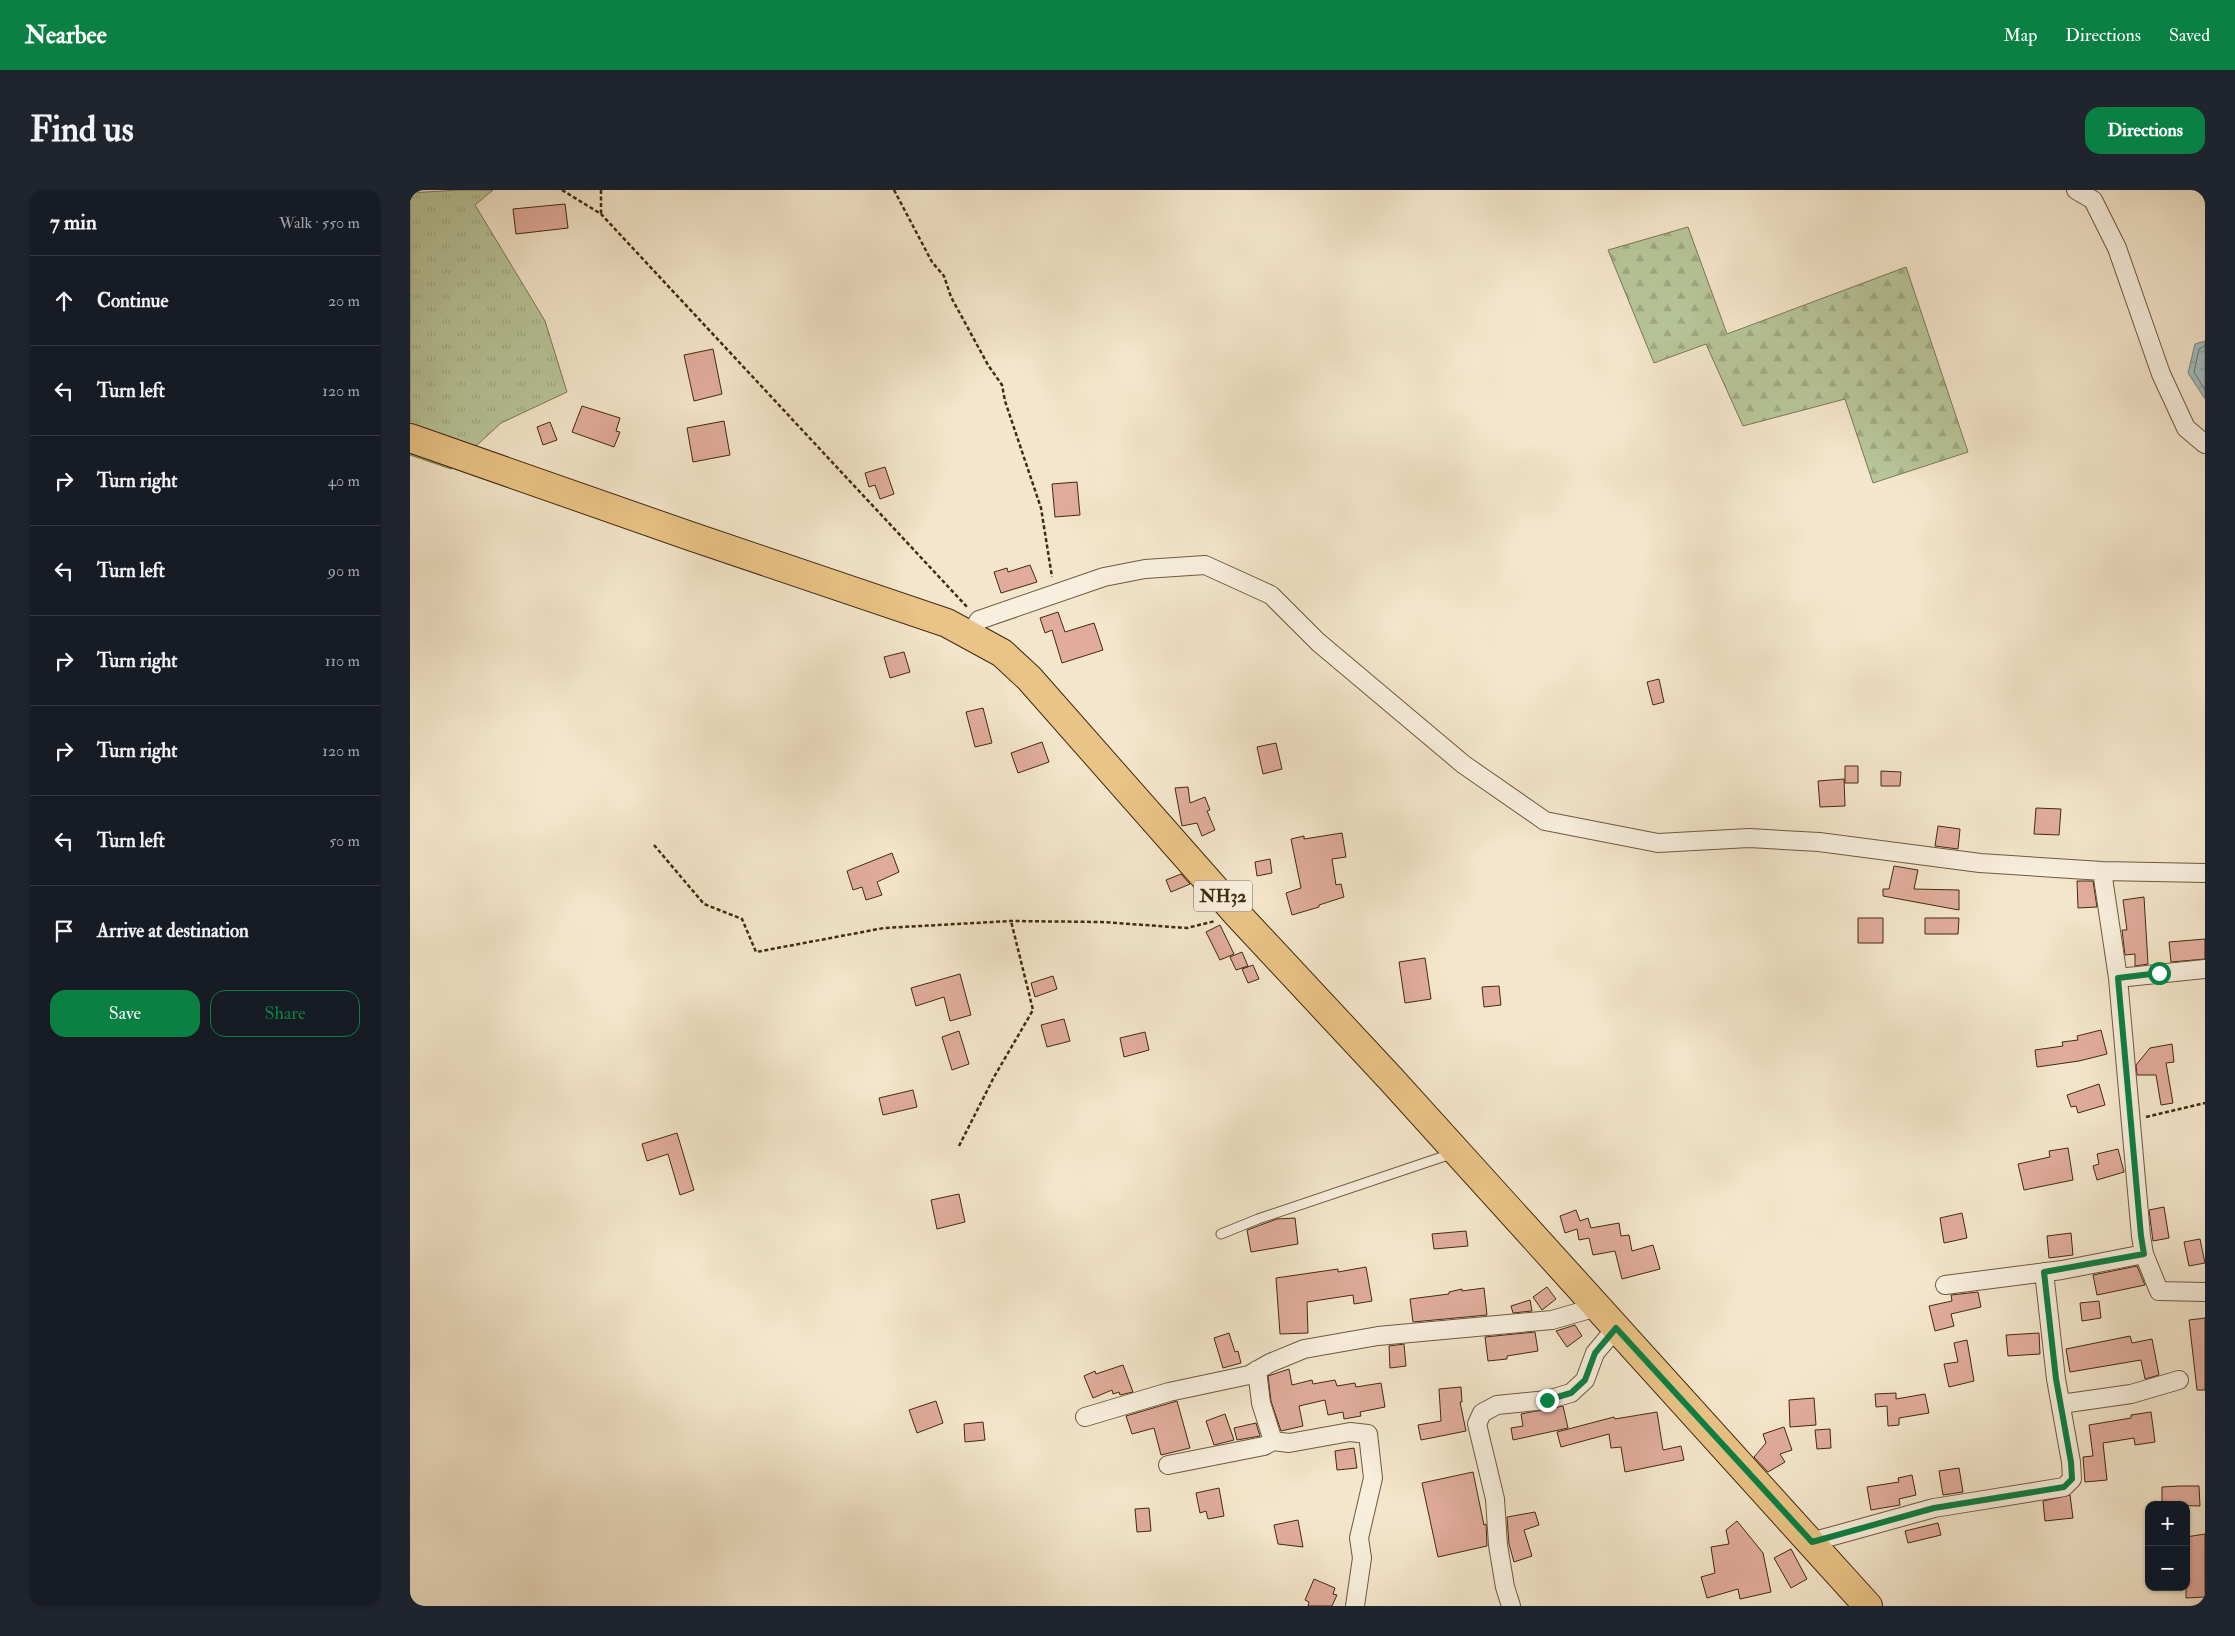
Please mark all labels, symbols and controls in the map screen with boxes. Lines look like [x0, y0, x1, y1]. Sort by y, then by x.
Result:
text: Nearbee [25, 20, 107, 51]
text: Map [2004, 24, 2037, 47]
text: Directions [2065, 24, 2141, 47]
text: Saved [2169, 24, 2210, 47]
button: Directions [2085, 107, 2205, 154]
text: Find us [30, 108, 134, 152]
text: 7 min [50, 209, 97, 236]
text: Walk · 550 m [279, 213, 360, 233]
icon: ahead [50, 287, 78, 315]
text: Continue [97, 289, 168, 313]
text: 20 m [328, 291, 360, 311]
icon: left [50, 377, 78, 405]
text: Turn left [97, 379, 165, 403]
text: 120 m [322, 381, 360, 401]
icon: right [50, 467, 78, 495]
text: Turn right [97, 469, 177, 493]
text: 40 m [327, 471, 360, 491]
icon: left [50, 557, 78, 585]
text: Turn left [97, 559, 165, 583]
text: 90 m [328, 561, 360, 581]
icon: right [50, 647, 78, 675]
text: Turn right [97, 649, 177, 673]
text: 110 m [325, 651, 360, 671]
icon: right [50, 737, 78, 765]
text: Turn right [97, 739, 177, 763]
text: 120 m [322, 741, 360, 761]
icon: left [50, 827, 78, 855]
text: Turn left [97, 829, 165, 853]
text: 50 m [329, 831, 360, 851]
road number: NH32 [1194, 880, 1252, 911]
icon: arrive [50, 917, 78, 945]
text: Arrive at destination [97, 919, 249, 943]
route start [2148, 962, 2171, 985]
button: Save [50, 990, 200, 1037]
button: Share [210, 990, 360, 1037]
route end [1536, 1389, 1559, 1412]
map controls [2145, 1501, 2190, 1591]
button: + [2145, 1501, 2190, 1546]
button: − [2145, 1546, 2190, 1591]

